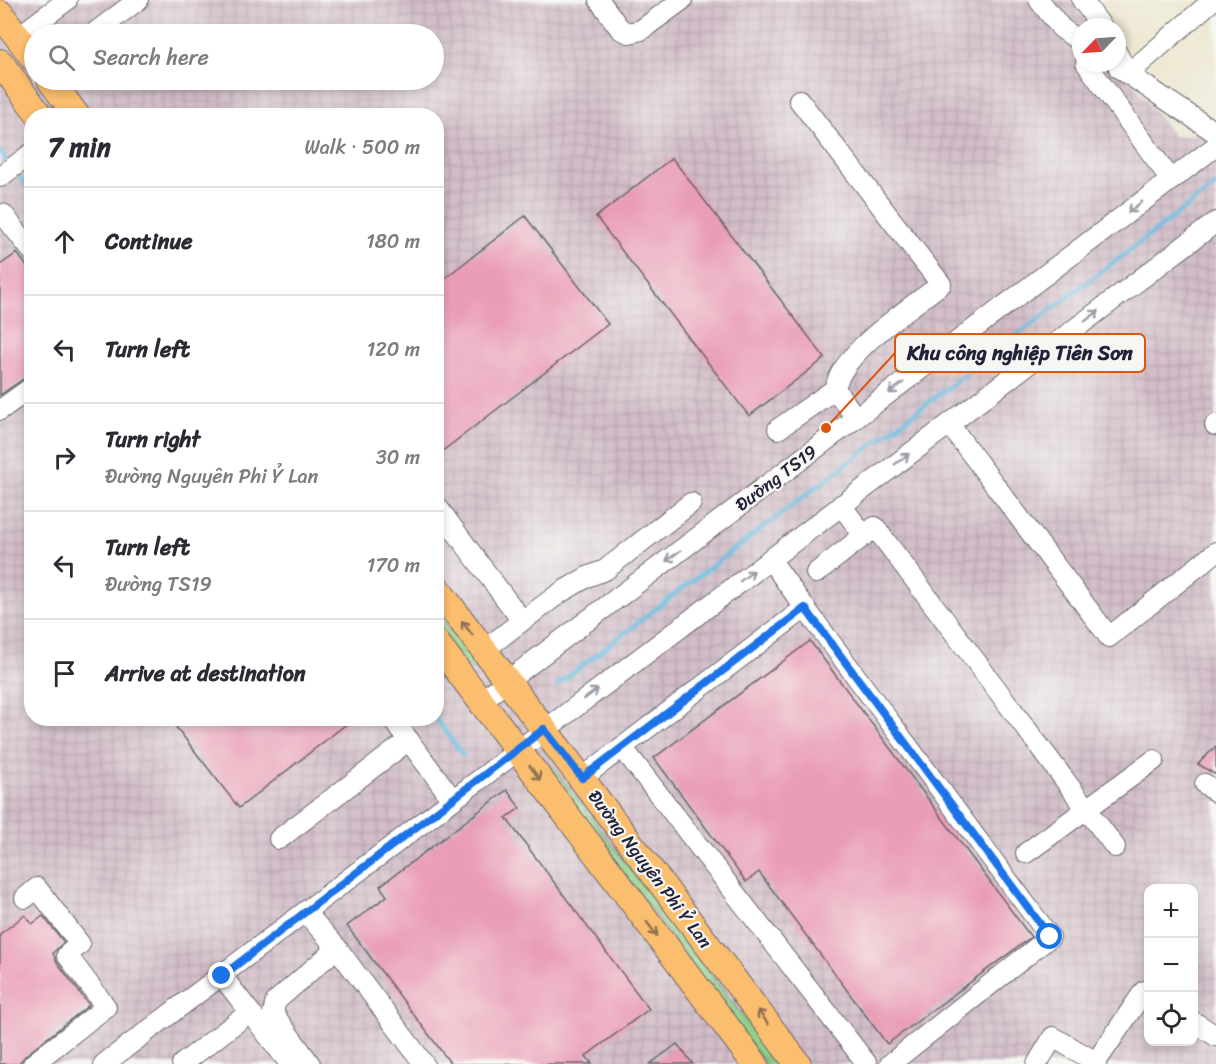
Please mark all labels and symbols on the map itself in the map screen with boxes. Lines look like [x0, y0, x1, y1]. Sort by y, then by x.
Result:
north arrow [1072, 18, 1126, 72]
one-way arrow [1128, 200, 1144, 213]
one-way arrow [1083, 310, 1099, 323]
callout: Khu công nghiệp Tiên Sơn [895, 334, 1145, 372]
text: Khu công nghiệp Tiên Sơn [906, 336, 1133, 371]
one-way arrow [889, 381, 905, 394]
street label: Đường TS19 [728, 436, 824, 520]
one-way arrow [894, 453, 910, 465]
one-way arrow [666, 549, 682, 562]
one-way arrow [738, 570, 754, 583]
one-way arrow [461, 620, 474, 636]
one-way arrow [583, 688, 599, 700]
one-way arrow [528, 765, 541, 781]
street label: Đường Nguyên Phi Ỷ Lan [579, 783, 721, 956]
one-way arrow [646, 920, 659, 936]
route start [1036, 923, 1062, 949]
route end [208, 962, 234, 988]
one-way arrow [756, 1010, 769, 1026]

